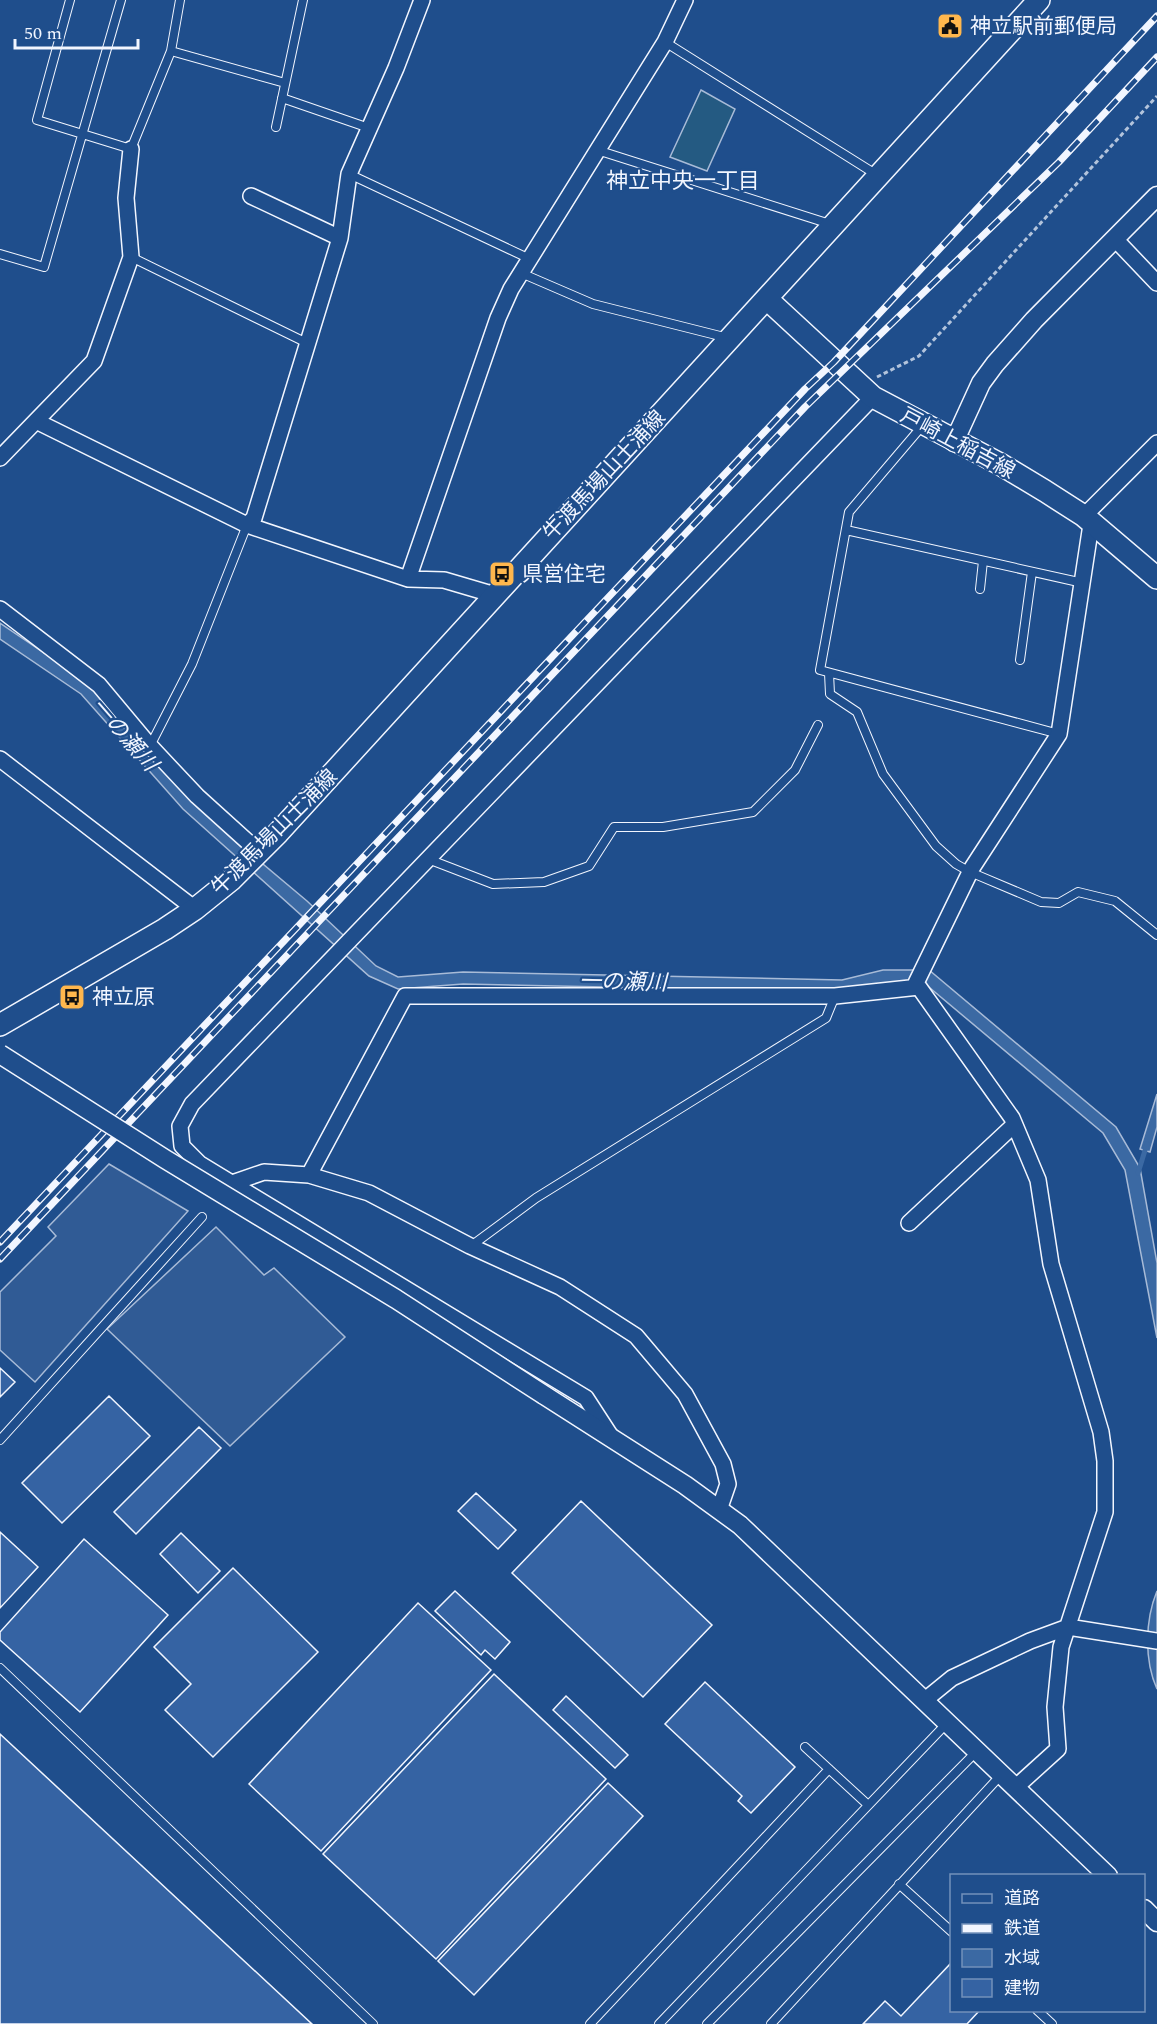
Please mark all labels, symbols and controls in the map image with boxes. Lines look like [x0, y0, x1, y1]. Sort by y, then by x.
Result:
public building icon: 神立駅前郵便局 [935, 11, 965, 41]
place label: 神立駅前郵便局 [970, 11, 1117, 43]
scale bar [15, 12, 138, 50]
text: 50 m [24, 20, 62, 47]
district label: 神立中央一丁目 [606, 165, 760, 198]
street label: 戸崎上稲吉線 [894, 400, 1021, 488]
street label: 牛渡馬場山土浦線 [536, 403, 674, 548]
bus stop icon: 県営住宅 [487, 559, 517, 589]
place label: 県営住宅 [522, 559, 606, 591]
water label: 一の瀬川 [83, 691, 166, 781]
street label: 牛渡馬場山土浦線 [204, 762, 345, 903]
water label: 一の瀬川 [579, 965, 669, 1000]
bus stop icon: 神立原 [57, 982, 87, 1012]
place label: 神立原 [92, 982, 155, 1014]
legend [950, 1874, 1145, 2012]
text: 道路 [1004, 1885, 1040, 1912]
text: 鉄道 [1004, 1915, 1040, 1942]
text: 水域 [1004, 1945, 1040, 1972]
text: 建物 [1004, 1975, 1040, 2002]

